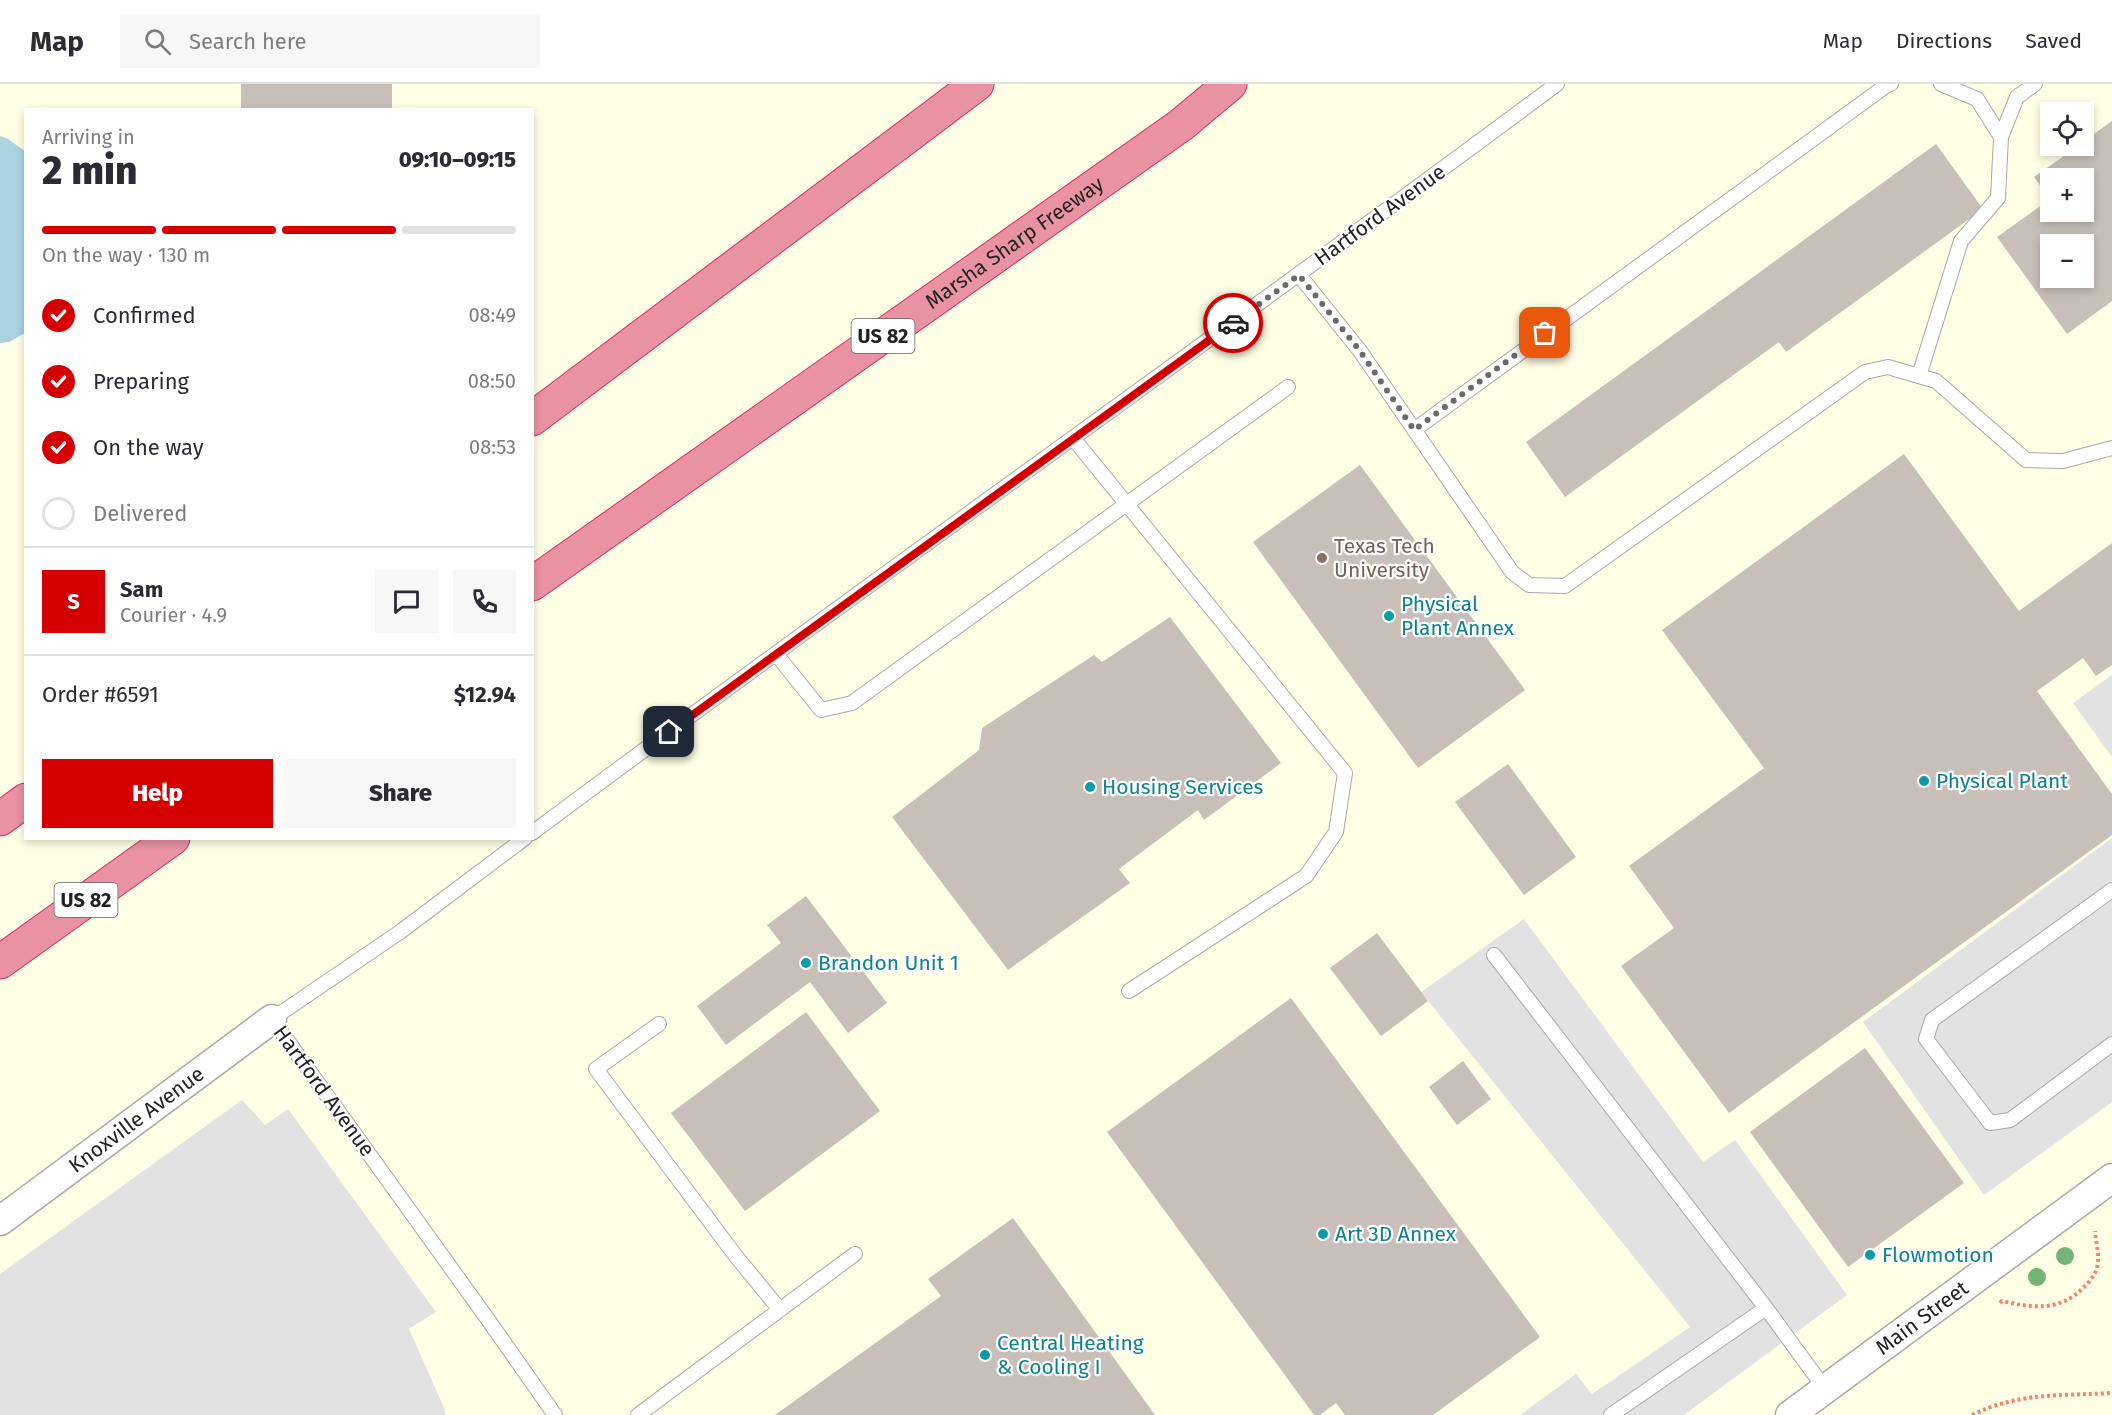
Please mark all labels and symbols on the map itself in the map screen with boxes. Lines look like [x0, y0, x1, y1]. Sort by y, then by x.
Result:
street label: Hartford Avenue [1309, 159, 1451, 271]
street label: Marsha Sharp Freeway [920, 170, 1109, 315]
courier [1203, 293, 1263, 353]
pin [1519, 307, 1570, 358]
road number: US 82 [852, 319, 914, 353]
place label: Texas Tech University [1334, 533, 1435, 583]
marker: Texas Tech University [1315, 551, 1329, 565]
place label: Physical Plant Annex [1401, 591, 1515, 641]
marker: Physical Plant Annex [1382, 609, 1396, 623]
pin [643, 706, 694, 757]
place label: Physical Plant [1936, 768, 2068, 794]
place label: Housing Services [1102, 774, 1264, 800]
marker: Physical Plant [1917, 774, 1931, 788]
marker: Housing Services [1083, 780, 1097, 794]
road number: US 82 [54, 883, 118, 917]
place label: Brandon Unit 1 [818, 950, 959, 976]
marker: Brandon Unit 1 [799, 956, 813, 970]
street label: Hartford Avenue [268, 1020, 380, 1162]
street label: Knoxville Avenue [64, 1061, 209, 1178]
place label: Art 3D Annex [1335, 1221, 1457, 1247]
marker: Art 3D Annex [1316, 1227, 1330, 1241]
place label: Flowmotion [1882, 1242, 1994, 1268]
marker: Flowmotion [1863, 1248, 1877, 1262]
street label: Main Street [1871, 1275, 1974, 1360]
place label: Central Heating & Cooling I [997, 1330, 1144, 1380]
marker: Central Heating & Cooling I [978, 1348, 992, 1362]

